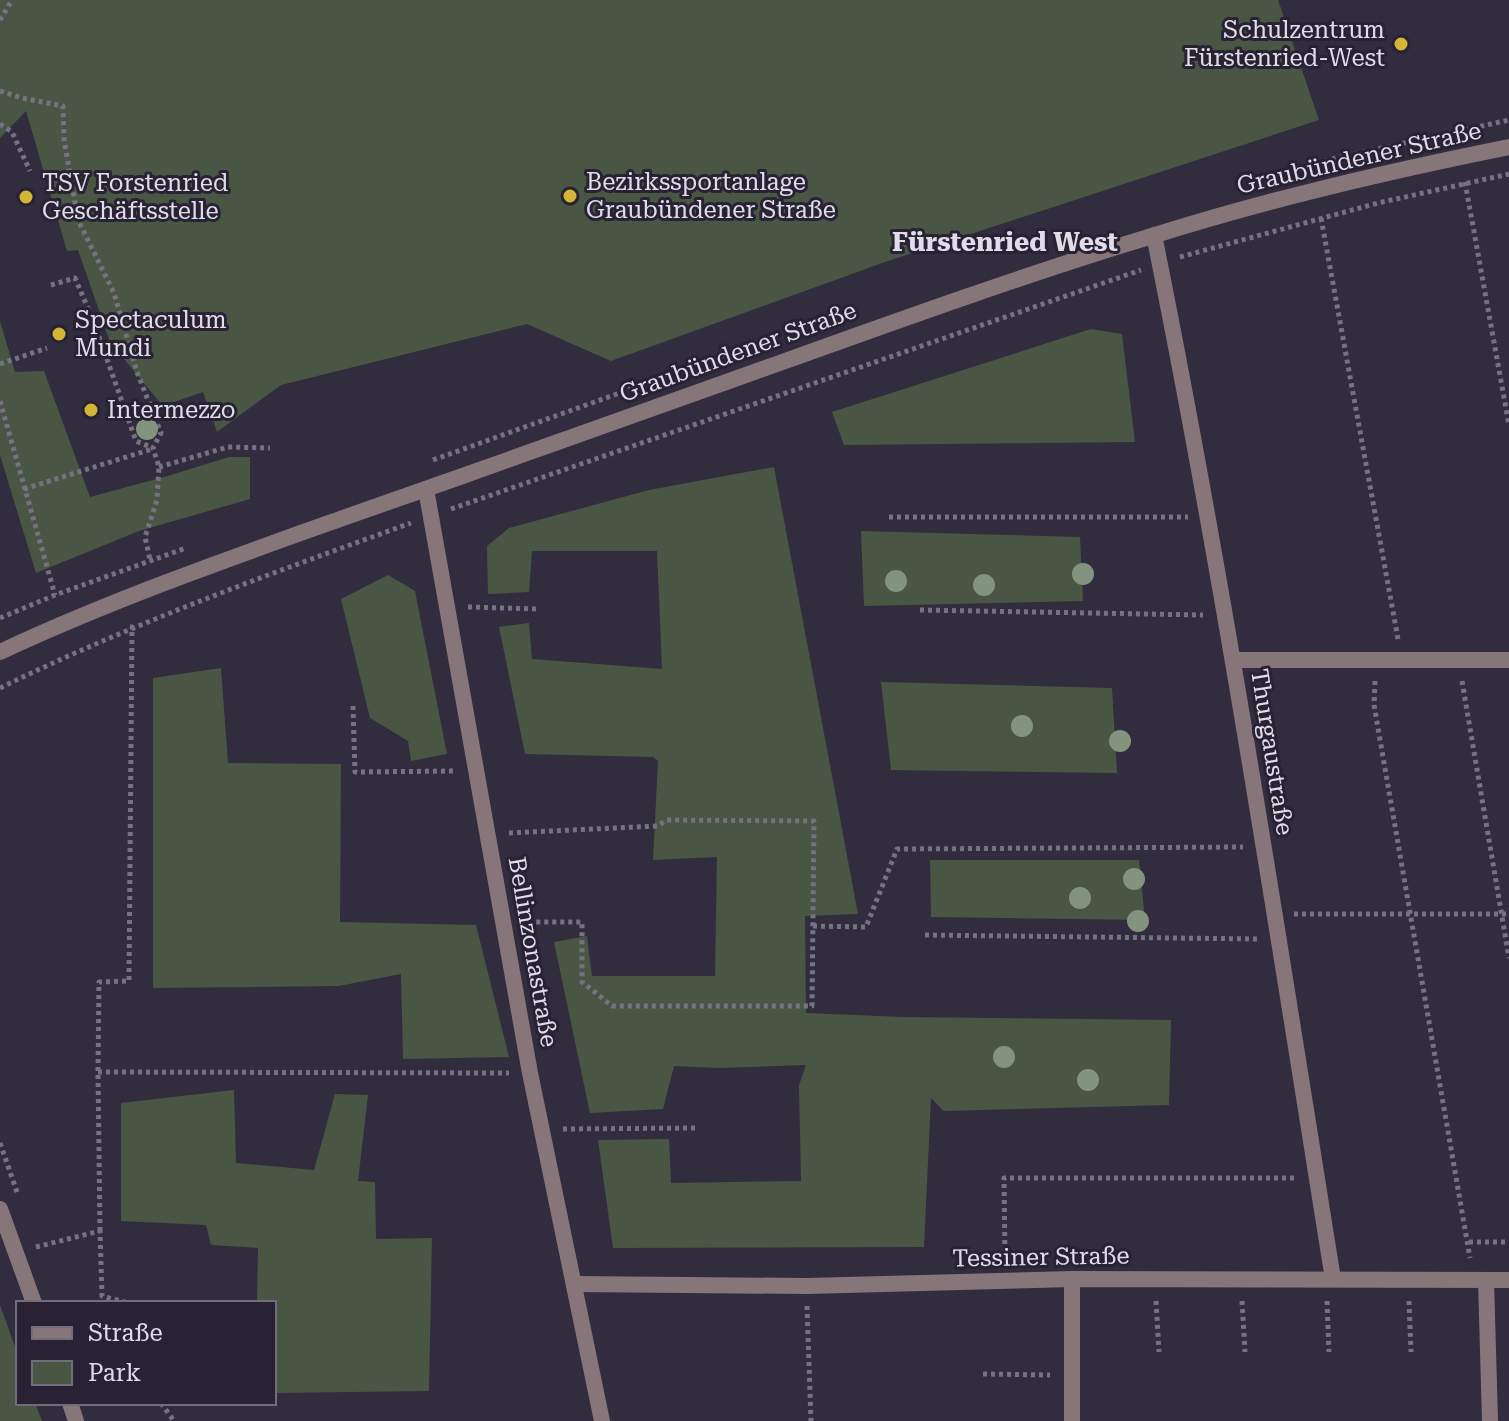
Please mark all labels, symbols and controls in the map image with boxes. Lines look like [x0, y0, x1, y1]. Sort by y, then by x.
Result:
place label: Schulzentrum Fürstenried-West [1184, 16, 1385, 72]
marker: Schulzentrum Fürstenried-West [1392, 35, 1410, 53]
street label: Graubündener Straße [1234, 116, 1484, 200]
place label: Bezirkssportanlage Graubündener Straße [586, 168, 836, 224]
place label: TSV Forstenried Geschäftsstelle [42, 169, 228, 225]
marker: Bezirkssportanlage Graubündener Straße [561, 187, 579, 205]
marker: TSV Forstenried Geschäftsstelle [17, 188, 35, 206]
district label: Fürstenried West [892, 227, 1118, 257]
street label: Graubündener Straße [616, 296, 860, 408]
place label: Spectaculum Mundi [75, 306, 227, 362]
marker: Spectaculum Mundi [50, 325, 68, 343]
place label: Intermezzo [107, 396, 236, 424]
marker: Intermezzo [82, 401, 100, 419]
street label: Thurgaustraße [1245, 667, 1299, 837]
street label: Bellinzonastraße [502, 855, 564, 1049]
street label: Tessiner Straße [952, 1241, 1130, 1273]
legend [16, 1301, 276, 1405]
text: Straße [88, 1319, 163, 1347]
text: Park [88, 1359, 141, 1387]

